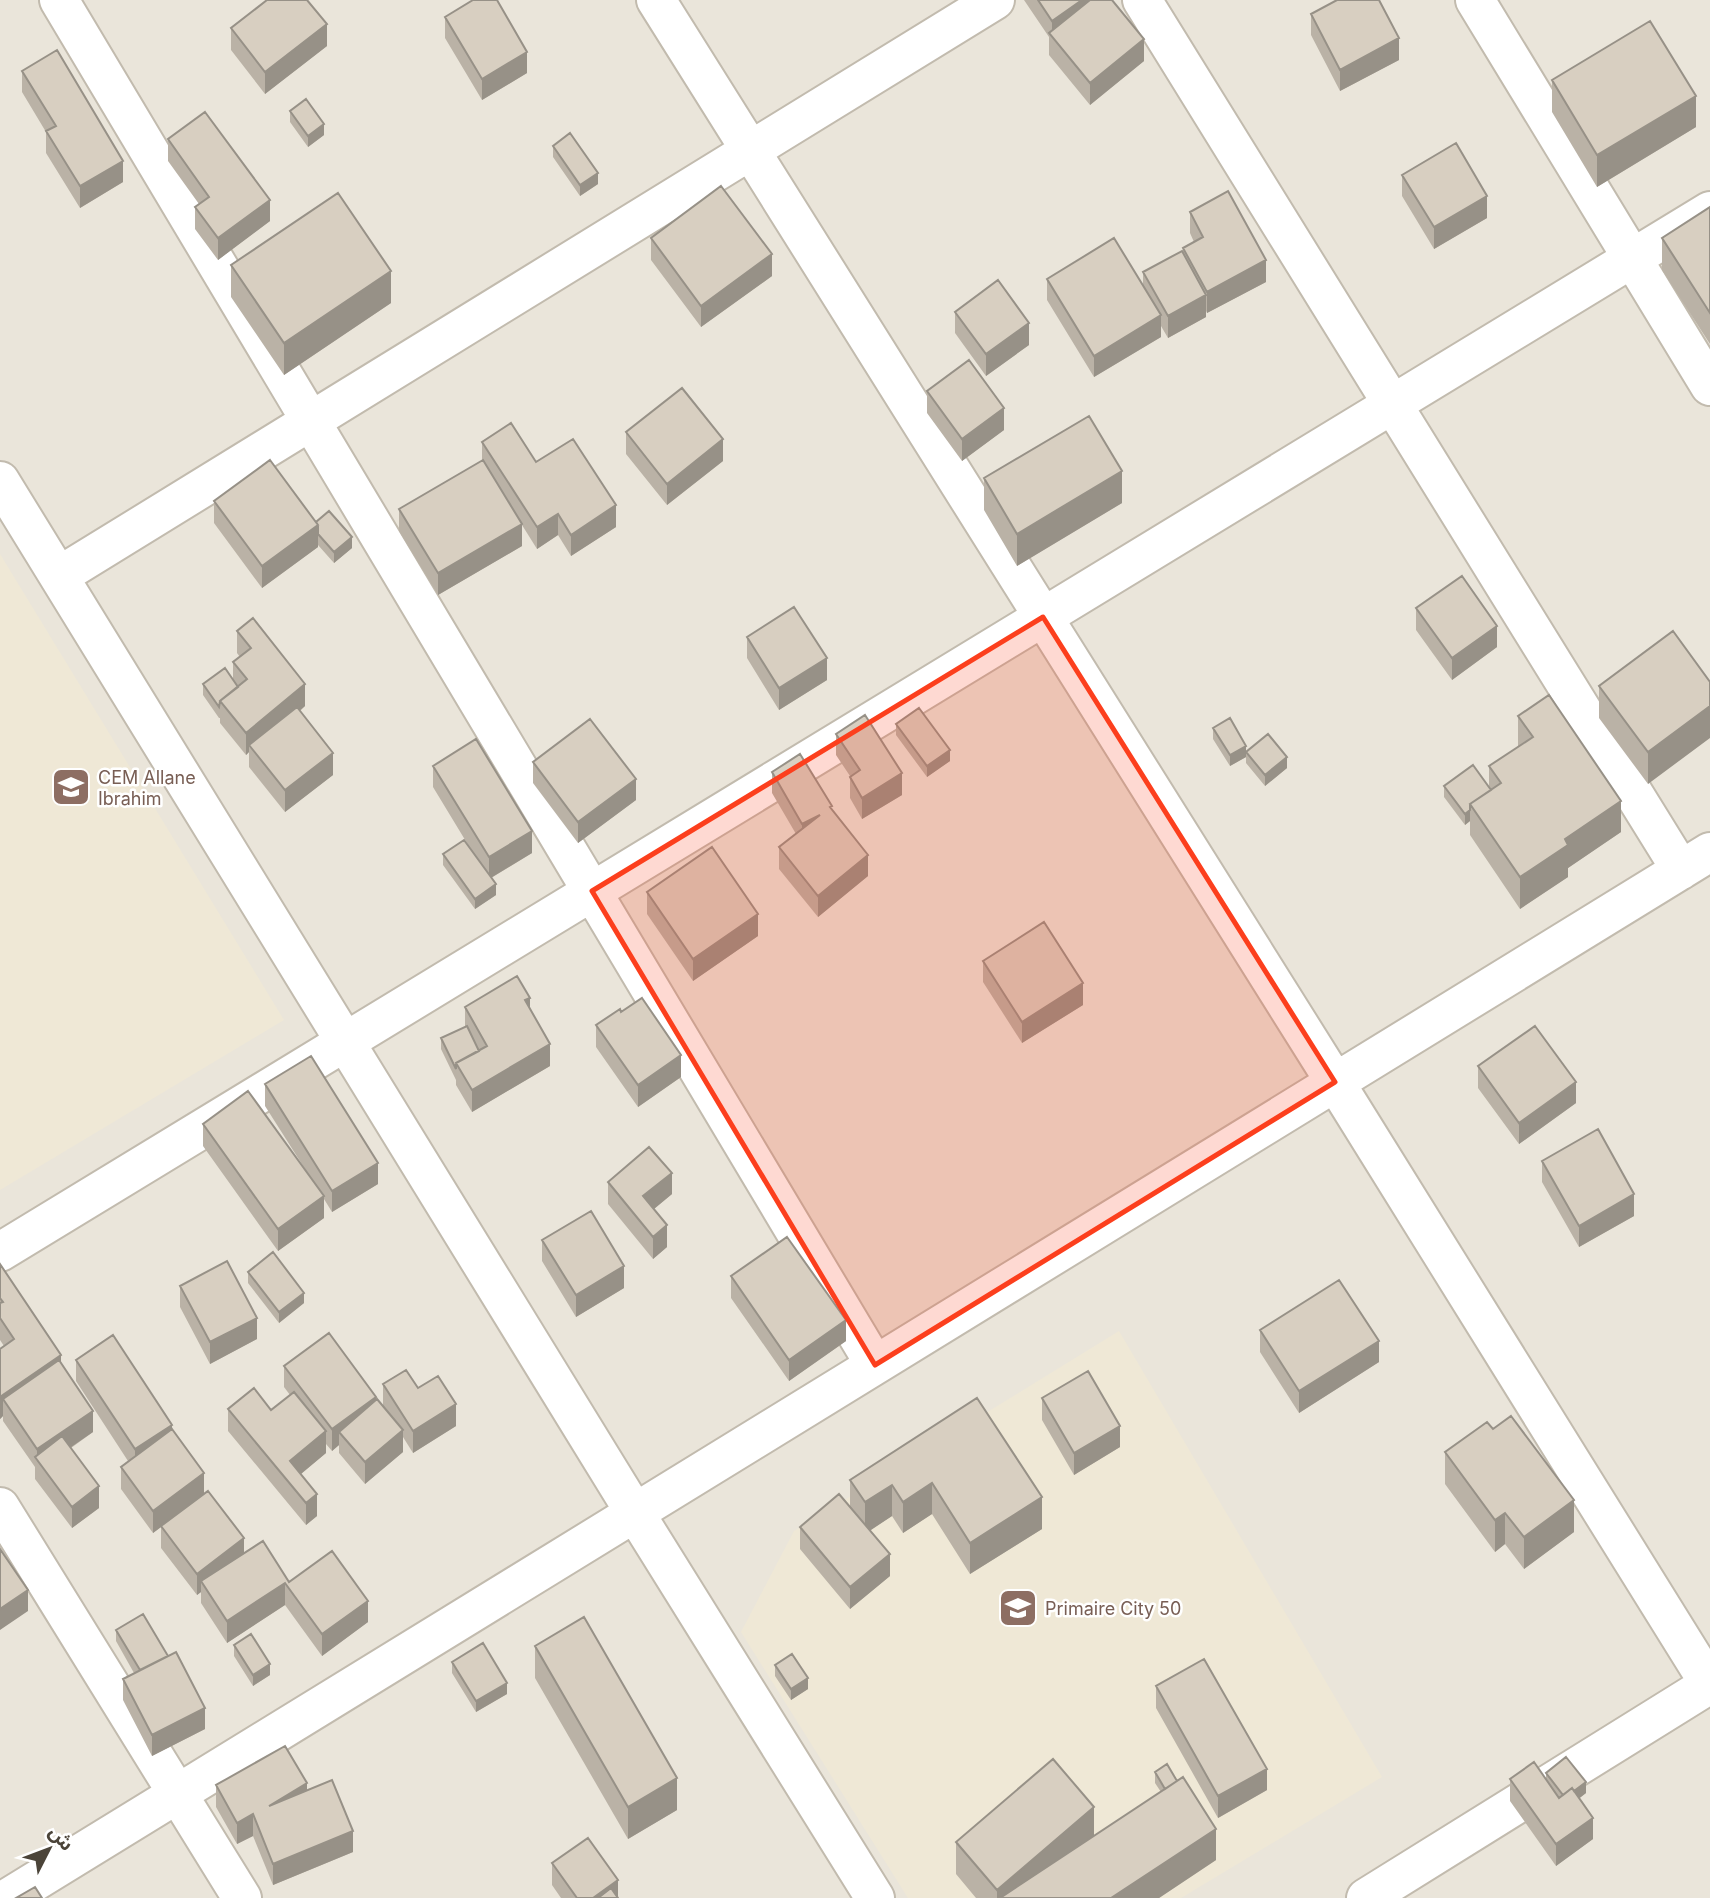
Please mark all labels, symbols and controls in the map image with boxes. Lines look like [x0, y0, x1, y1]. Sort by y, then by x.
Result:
school or university icon: CEM Allane Ibrahim [50, 766, 92, 808]
place label: CEM Allane Ibrahim [98, 767, 196, 809]
school or university icon: Primaire City 50 [997, 1587, 1039, 1629]
place label: Primaire City 50 [1045, 1598, 1181, 1619]
north arrow [14, 1814, 84, 1884]
text: ش [44, 1821, 79, 1855]

